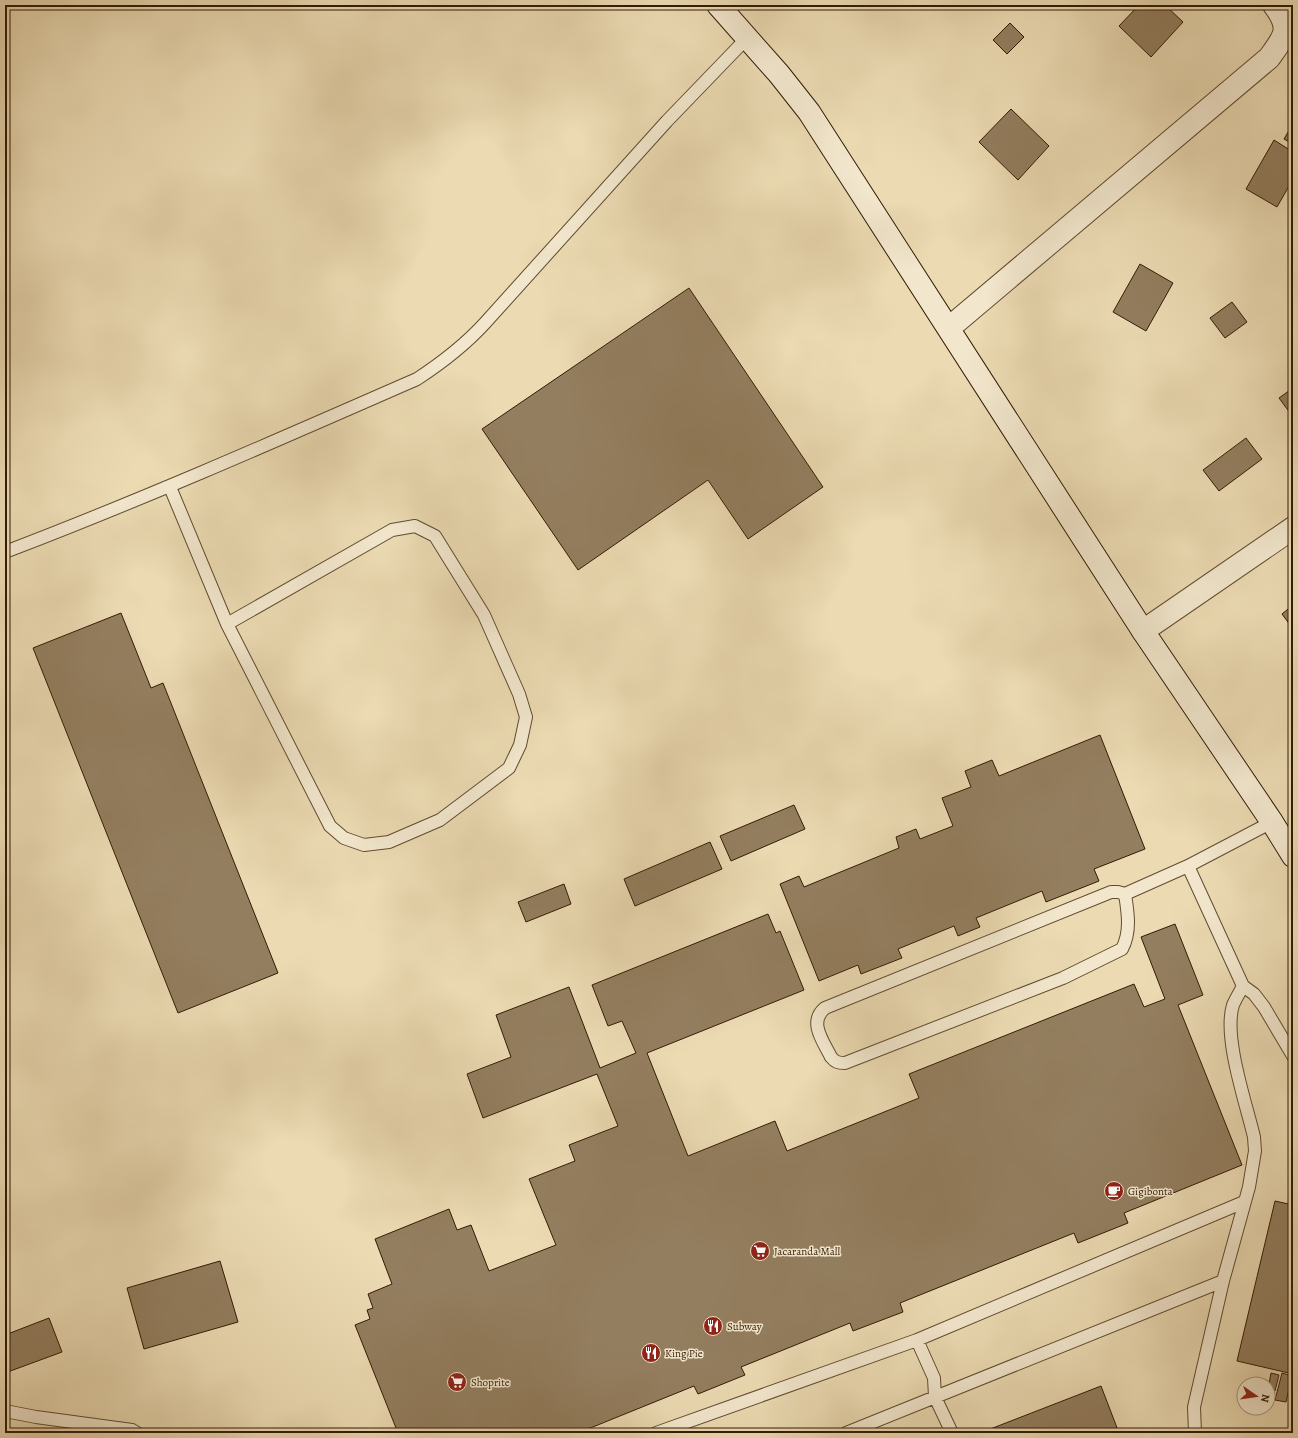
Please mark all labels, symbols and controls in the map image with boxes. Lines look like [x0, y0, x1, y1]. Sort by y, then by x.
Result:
cafe icon: Gigibonta [1103, 1180, 1125, 1202]
place label: Gigibonta [1128, 1184, 1174, 1199]
supermarket icon: Jacaranda Mall [749, 1240, 771, 1262]
place label: Jacaranda Mall [774, 1244, 841, 1259]
restaurant icon: Subway [702, 1315, 724, 1337]
place label: Subway [727, 1319, 762, 1334]
restaurant icon: King Pie [640, 1342, 662, 1364]
place label: King Pie [665, 1346, 703, 1361]
supermarket icon: Shoprite [446, 1371, 468, 1393]
place label: Shoprite [471, 1375, 510, 1390]
north arrow [1236, 1376, 1276, 1416]
text: N [1257, 1393, 1273, 1404]

